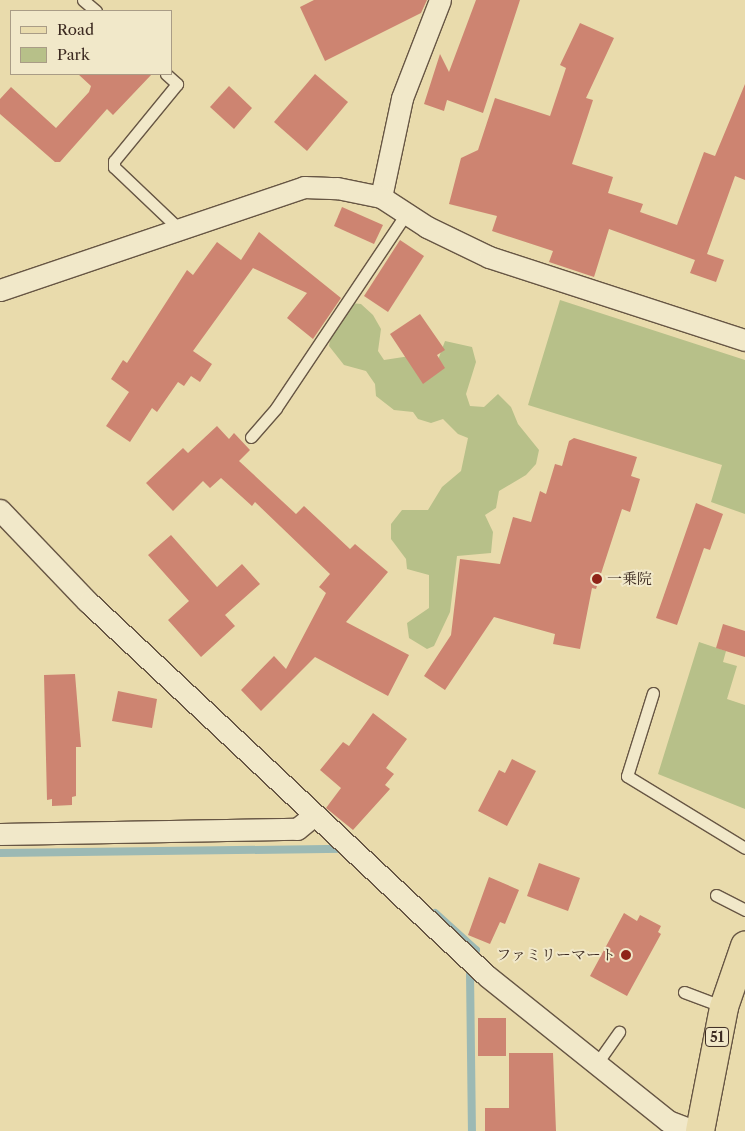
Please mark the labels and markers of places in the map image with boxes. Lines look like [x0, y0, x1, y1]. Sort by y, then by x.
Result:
place label: 一乗院 [607, 570, 652, 588]
marker: 一乗院 [591, 573, 603, 585]
place label: ファミリーマート [496, 946, 616, 964]
marker: ファミリーマート [620, 949, 632, 961]

